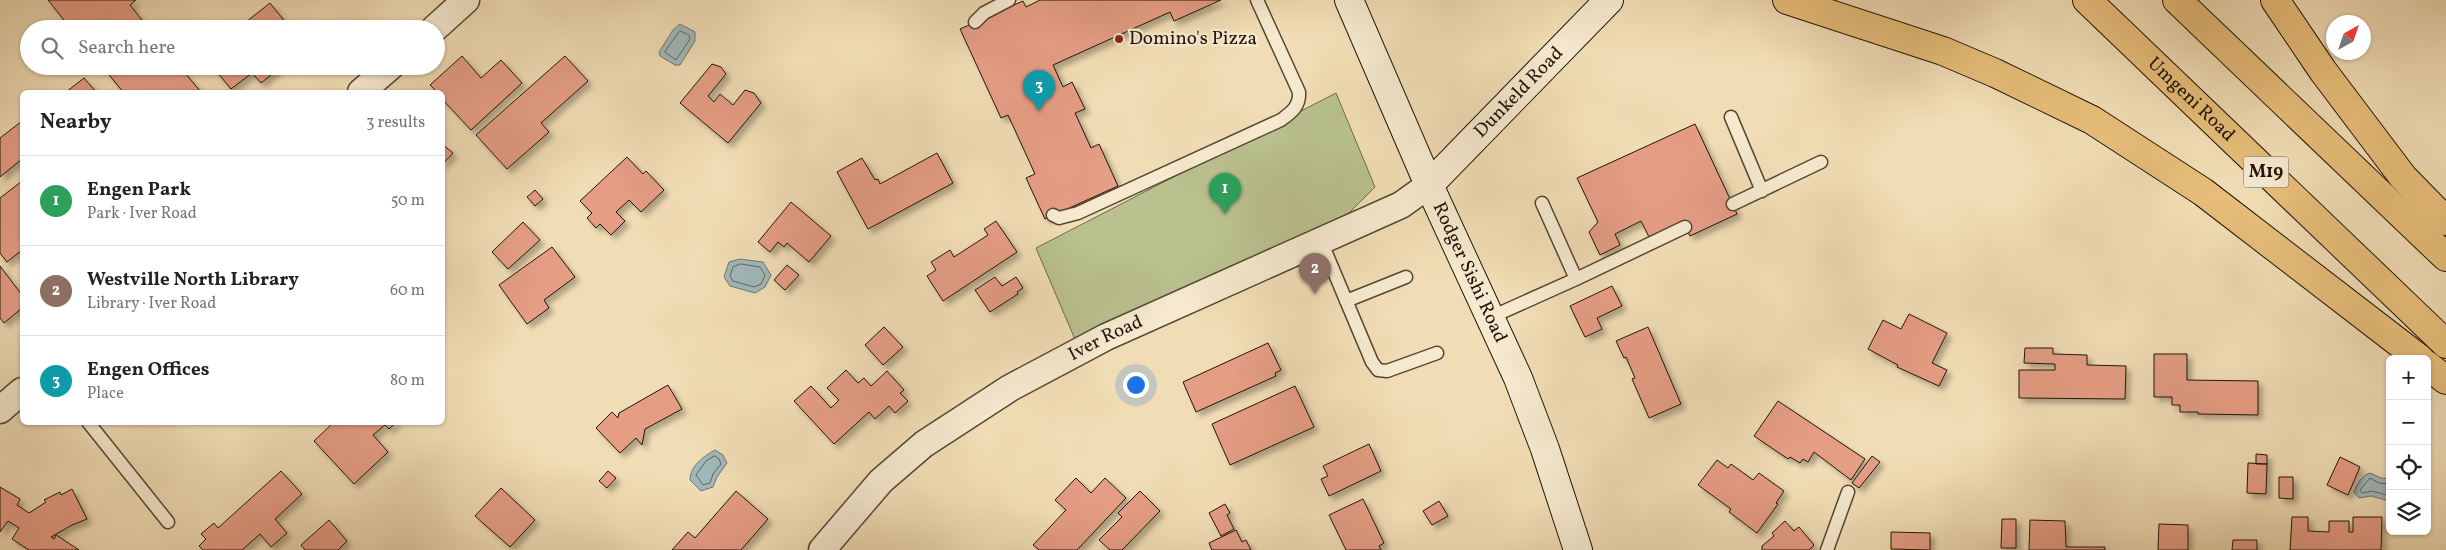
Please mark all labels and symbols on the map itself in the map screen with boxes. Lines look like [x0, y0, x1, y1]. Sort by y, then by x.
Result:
north arrow [2326, 15, 2371, 60]
place label: Domino's Pizza [1129, 26, 1257, 52]
marker: Domino's Pizza [1113, 33, 1125, 45]
street label: Dunkeld Road [1468, 41, 1569, 144]
street label: Umgeni Road [2141, 51, 2240, 148]
pin: 3 [1023, 70, 1055, 111]
road number: M19 [2244, 156, 2288, 188]
pin: 1 [1209, 173, 1241, 214]
street label: Rodger Sishi Road [1426, 198, 1513, 347]
pin: 2 [1299, 253, 1331, 294]
street label: Iver Road [1064, 309, 1147, 368]
your location [1123, 372, 1149, 398]

